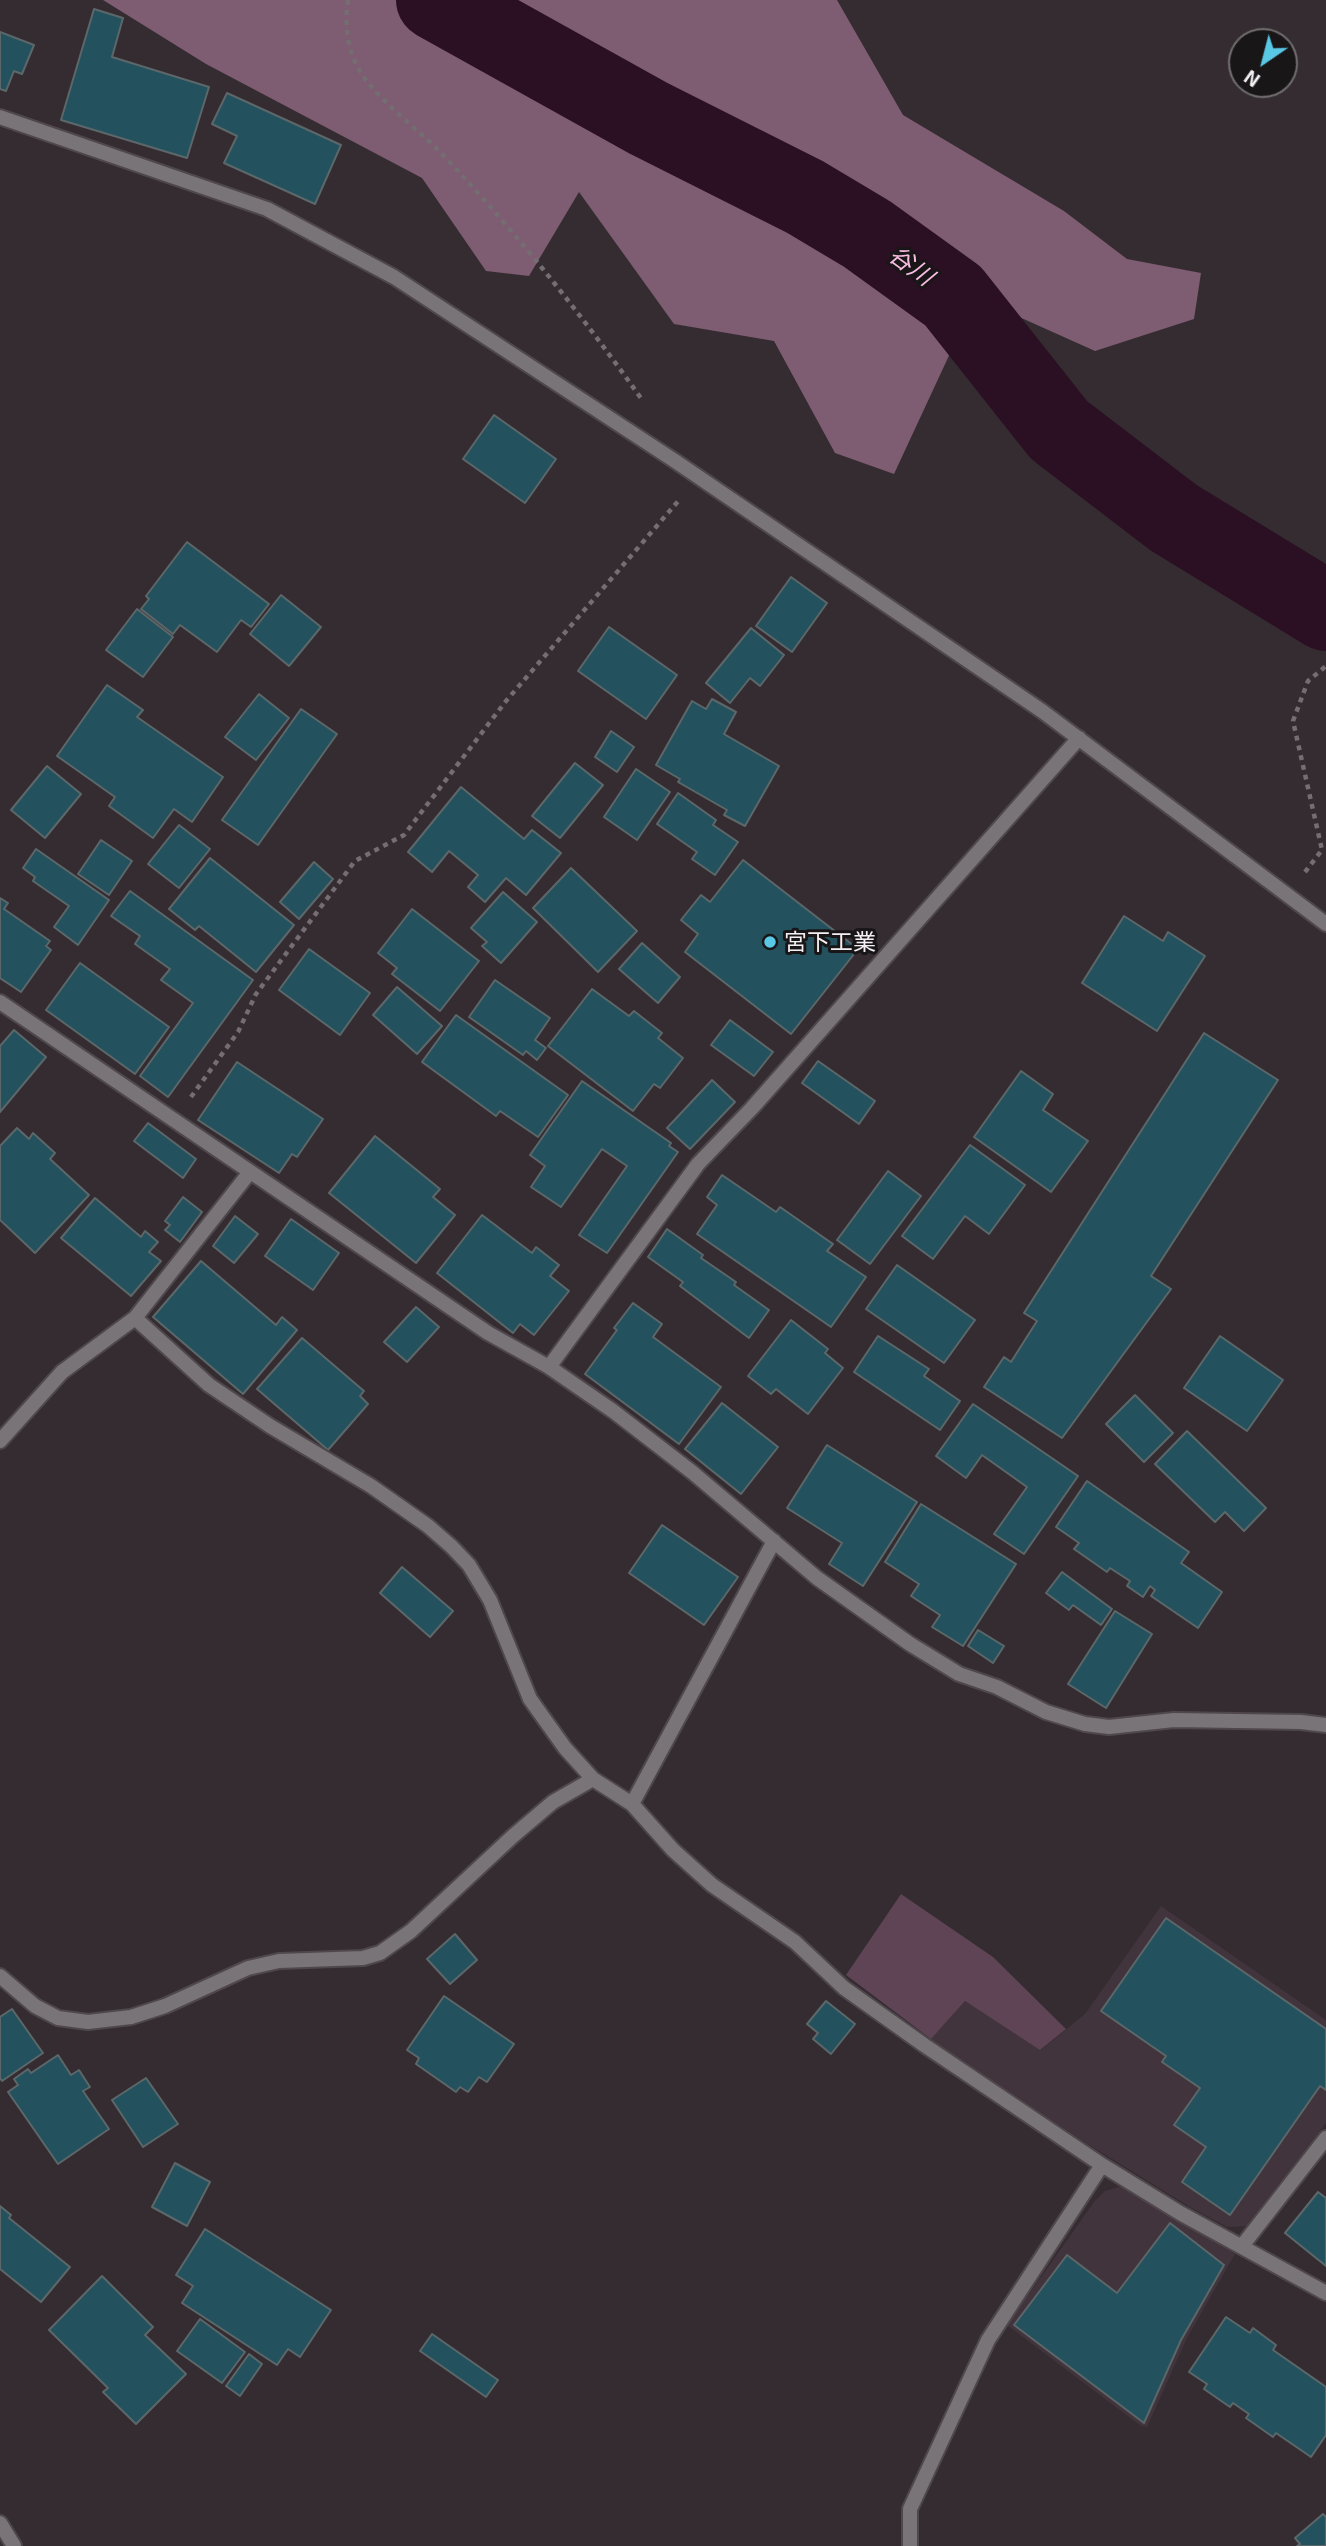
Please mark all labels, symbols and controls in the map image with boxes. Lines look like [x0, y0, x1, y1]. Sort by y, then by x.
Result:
north arrow [1228, 28, 1298, 98]
text: N [1240, 66, 1264, 92]
water label: 谷川 [883, 240, 939, 292]
place label: 宮下工業 [784, 928, 876, 956]
marker: 宮下工業 [762, 934, 778, 950]

